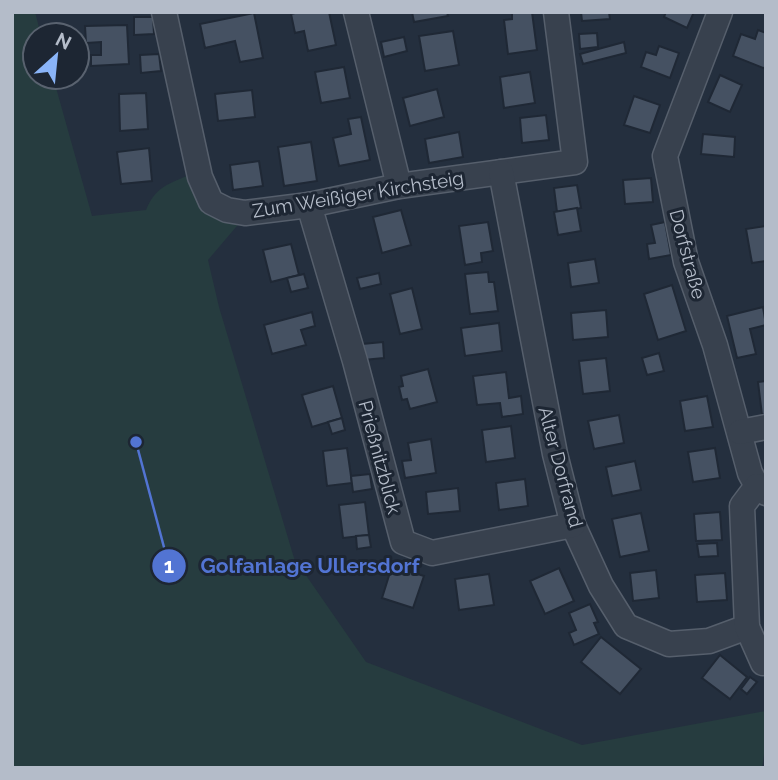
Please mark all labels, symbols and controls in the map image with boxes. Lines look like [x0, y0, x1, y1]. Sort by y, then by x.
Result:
north arrow [21, 21, 91, 91]
text: N [52, 28, 75, 54]
street label: Zum Weißiger Kirchsteig [251, 166, 465, 222]
street label: Dorfstraße [665, 207, 711, 301]
street label: Prießnitzblick [354, 398, 406, 516]
street label: Alter Dorfrand [534, 404, 588, 530]
callout: Golfanlage Ullersdorf [152, 545, 434, 587]
text: 1 [164, 553, 174, 578]
text: Golfanlage Ullersdorf [201, 553, 421, 578]

